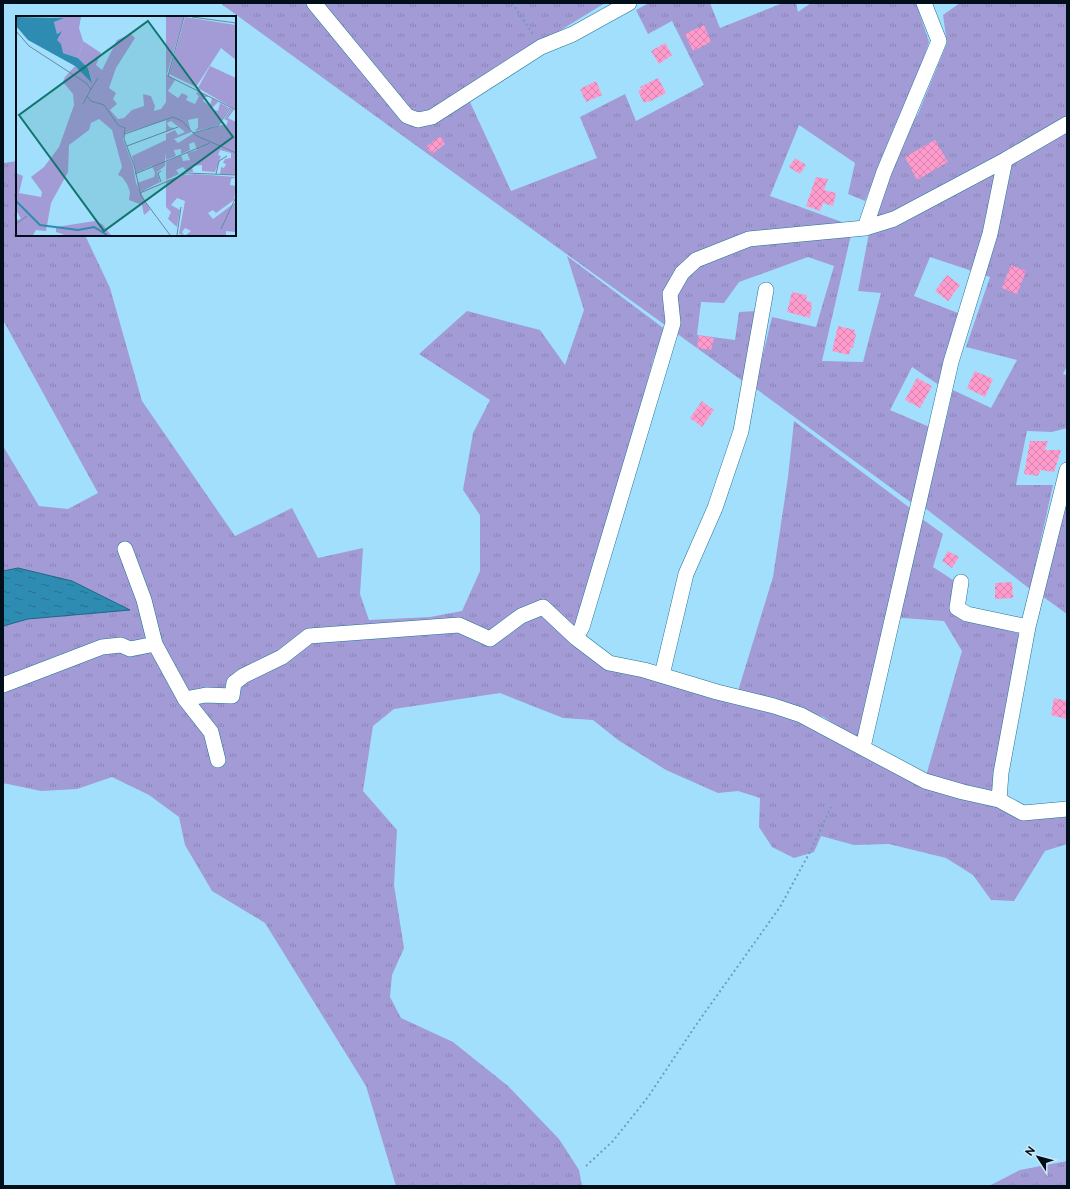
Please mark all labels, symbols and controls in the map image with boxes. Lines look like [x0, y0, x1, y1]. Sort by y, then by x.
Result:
inset map [16, 16, 236, 236]
north arrow [1018, 1137, 1058, 1177]
text: N [1023, 1144, 1038, 1159]

